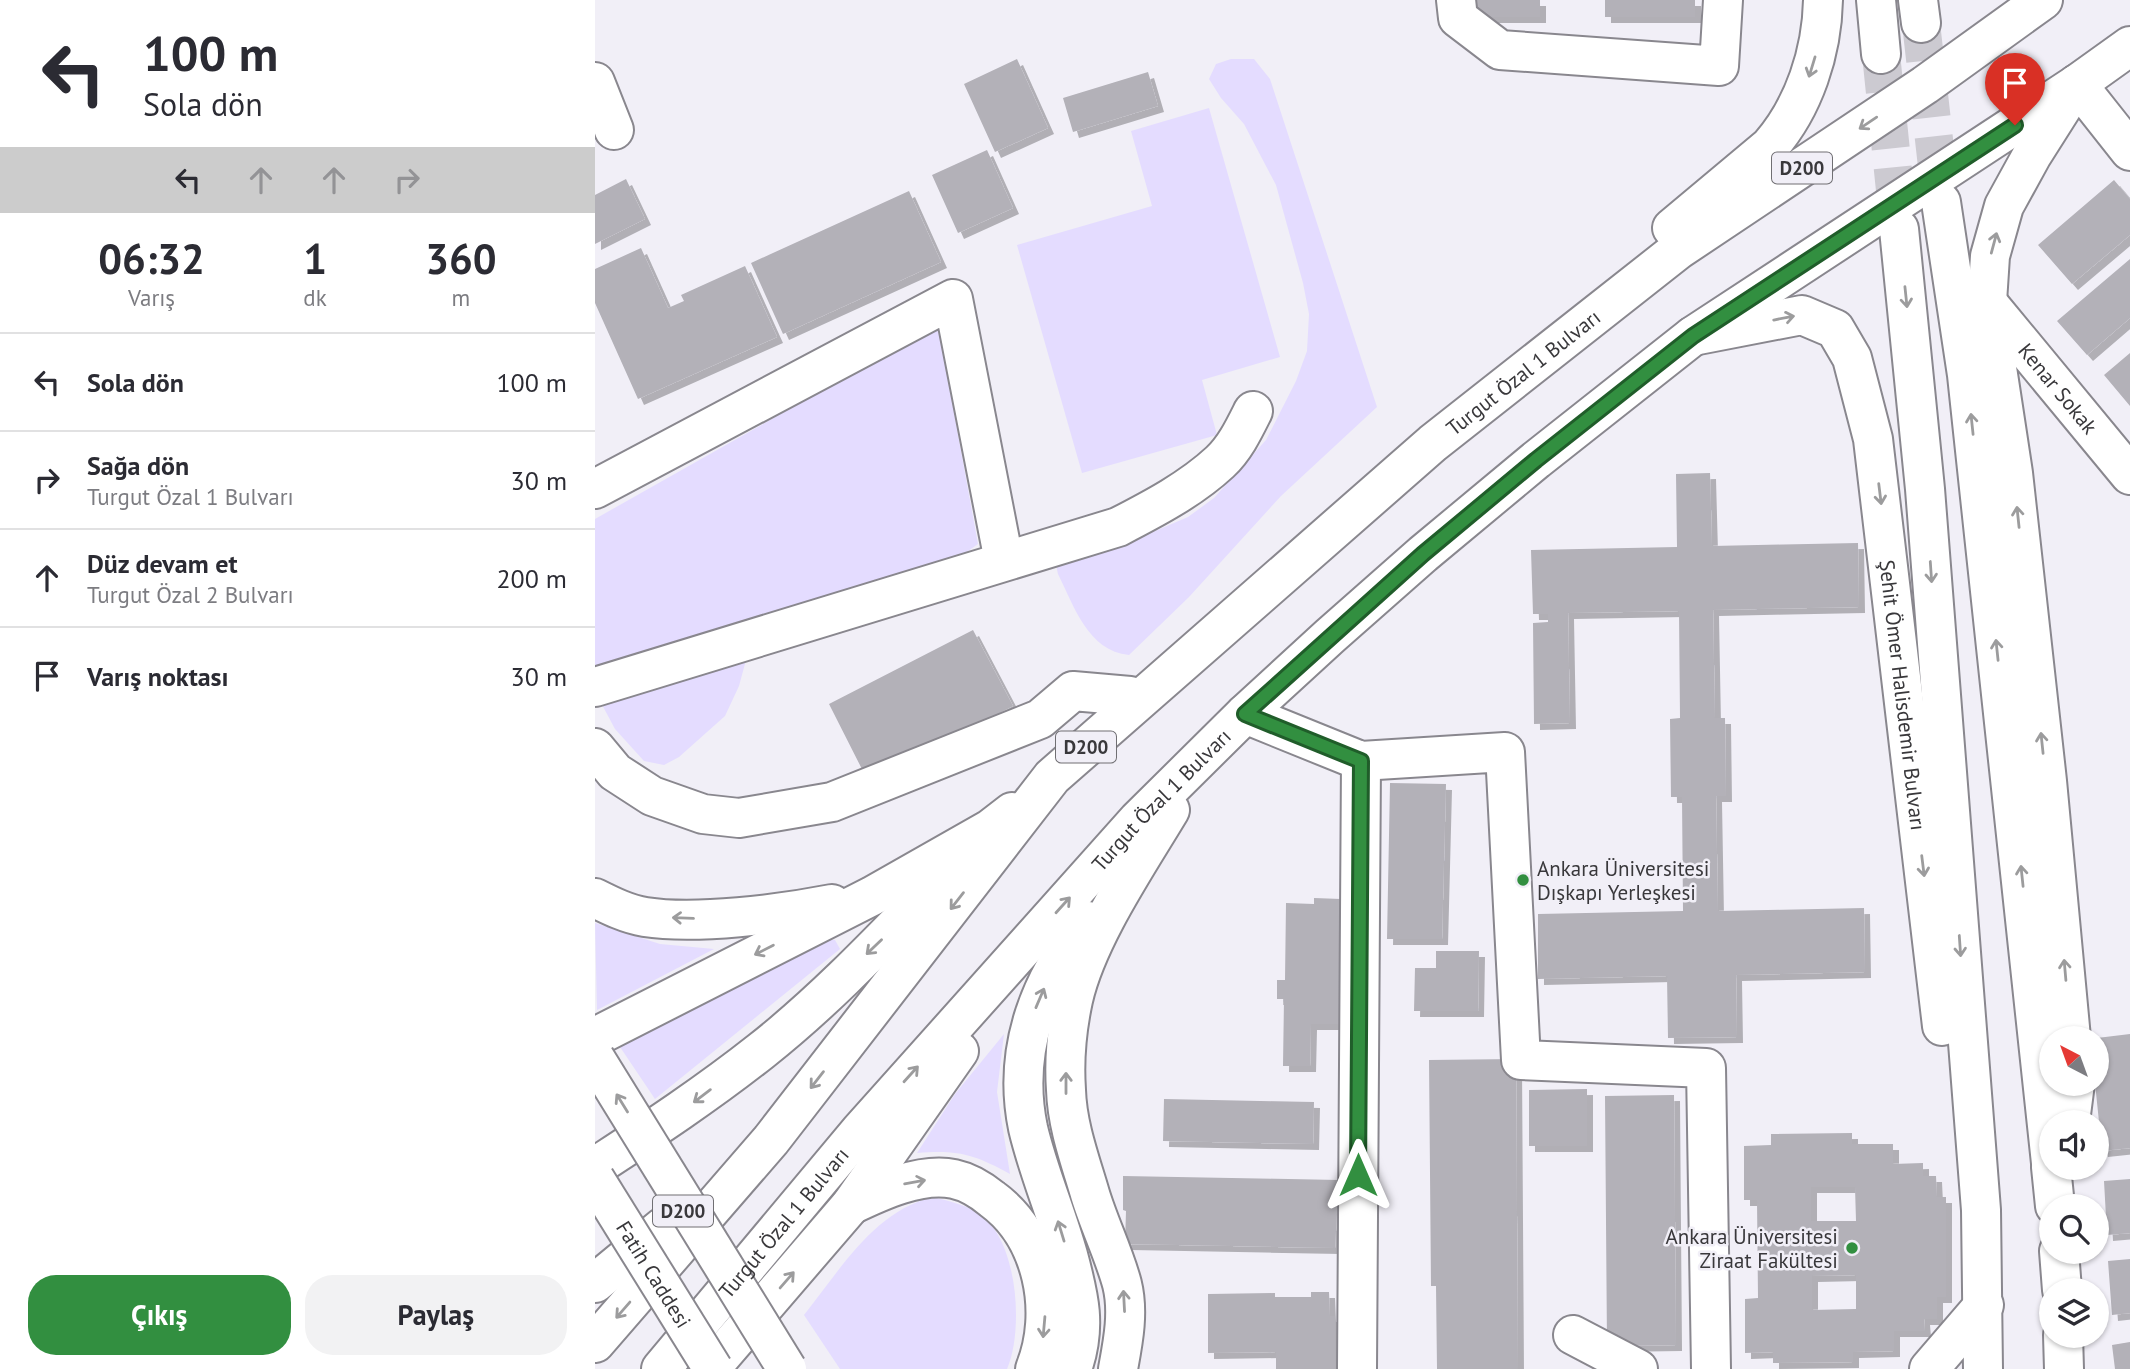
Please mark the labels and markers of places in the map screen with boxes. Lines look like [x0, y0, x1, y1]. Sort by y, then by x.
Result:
pin [1985, 53, 2045, 125]
place label: Ankara Üniversitesi Dışkapı Yerleşkesi [1537, 855, 1709, 906]
marker: Ankara Üniversitesi Dışkapı Yerleşkesi [1515, 872, 1531, 888]
place label: Ankara Üniversitesi Ziraat Fakültesi [1666, 1223, 1838, 1274]
marker: Ankara Üniversitesi Ziraat Fakültesi [1844, 1240, 1860, 1256]

